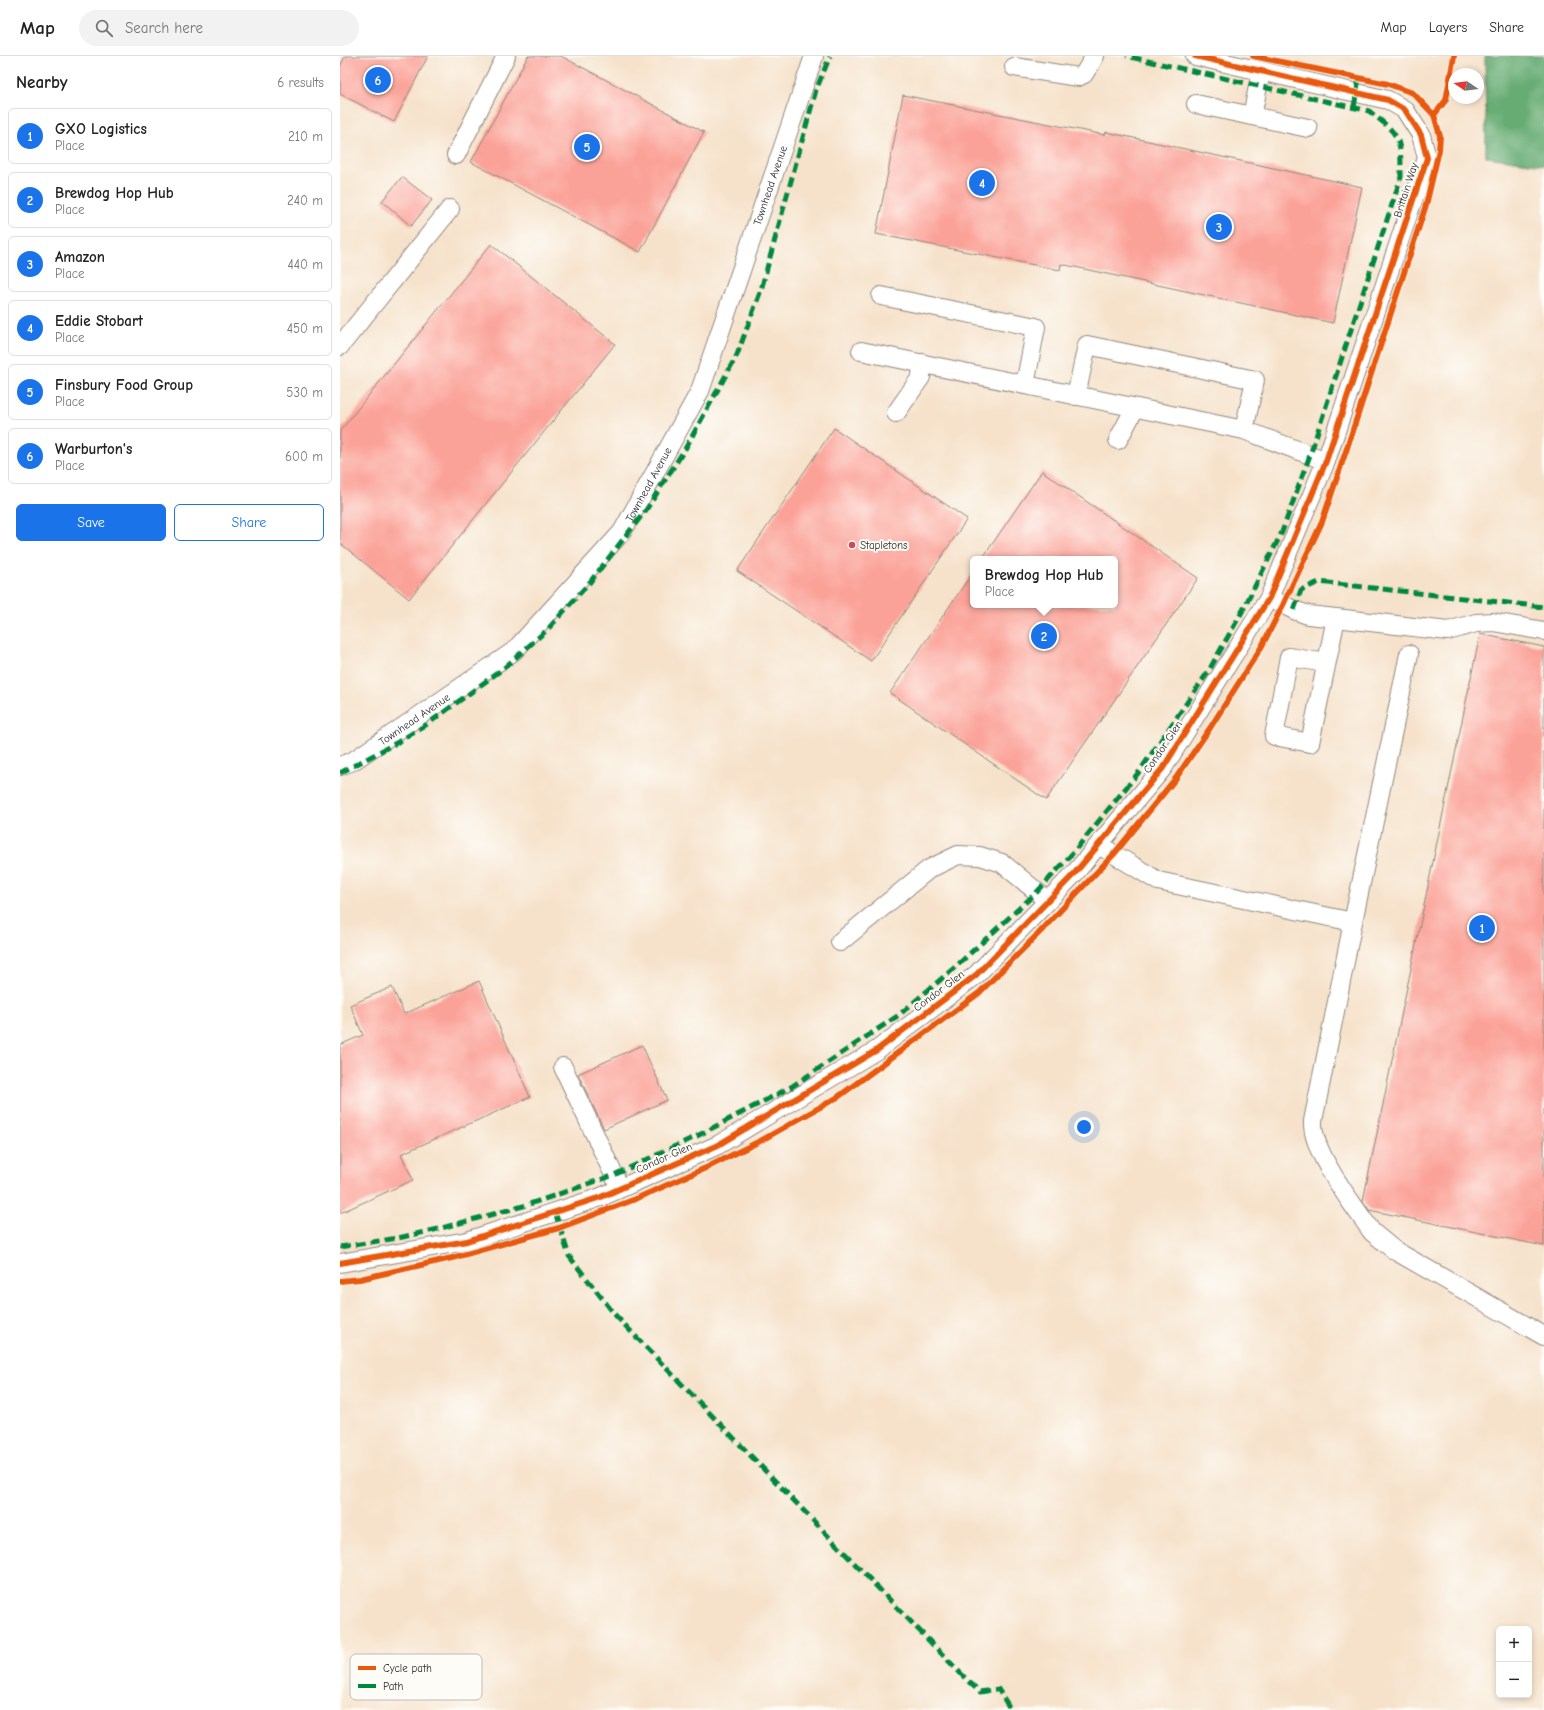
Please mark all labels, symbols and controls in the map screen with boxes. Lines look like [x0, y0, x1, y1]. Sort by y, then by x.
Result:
search box [79, 10, 359, 46]
text: Map [20, 17, 55, 39]
icon: search [93, 17, 115, 39]
text: Search here [125, 19, 203, 37]
text: Map [1380, 19, 1407, 36]
text: Layers [1429, 19, 1467, 36]
text: Share [1489, 19, 1524, 36]
pin: 6 [365, 65, 391, 95]
north arrow [1448, 68, 1484, 104]
text: Nearby [16, 73, 67, 92]
text: 6 results [277, 75, 324, 90]
text: GXO Logistics [55, 120, 147, 138]
text: 1 [27, 129, 33, 144]
text: 210 m [288, 129, 323, 144]
pin: 5 [574, 132, 600, 162]
text: Place [55, 138, 85, 153]
street label: Townhead Avenue [750, 143, 790, 227]
street label: Brittain Way [1391, 161, 1421, 219]
pin: 4 [969, 168, 995, 198]
text: Brewdog Hop Hub [55, 184, 174, 202]
text: 2 [27, 193, 33, 208]
text: 240 m [287, 193, 323, 208]
text: Place [55, 202, 85, 217]
pin: 3 [1206, 212, 1232, 242]
text: Amazon [55, 248, 105, 266]
text: 3 [27, 257, 33, 272]
text: 440 m [287, 257, 323, 272]
text: Place [55, 266, 85, 281]
text: Eddie Stobart [55, 312, 143, 330]
text: 4 [27, 321, 33, 336]
text: 450 m [287, 321, 323, 336]
text: Place [55, 330, 85, 345]
text: Finsbury Food Group [55, 376, 193, 394]
text: 5 [27, 385, 33, 400]
text: 530 m [286, 385, 323, 400]
text: Place [55, 394, 85, 409]
text: Warburton's [55, 440, 132, 458]
street label: Townhead Avenue [622, 444, 674, 524]
text: 6 [27, 449, 33, 464]
text: 600 m [285, 449, 323, 464]
text: Place [55, 458, 85, 473]
button: Save [16, 504, 166, 541]
button: Share [174, 504, 324, 541]
place label: Stapletons [860, 539, 908, 552]
marker: Stapletons [847, 540, 857, 550]
popup [970, 556, 1118, 608]
text: Brewdog Hop Hub [985, 566, 1103, 584]
text: Place [985, 584, 1014, 599]
pin: 2 [1031, 621, 1057, 651]
street label: Townhead Avenue [376, 690, 453, 748]
street label: Condor Glen [1141, 718, 1185, 776]
pin: 1 [1469, 913, 1495, 943]
street label: Condor Glen [911, 968, 967, 1014]
your location [1074, 1117, 1094, 1137]
street label: Condor Glen [634, 1140, 694, 1176]
map controls [1496, 1626, 1532, 1698]
button: + [1496, 1626, 1532, 1662]
legend [350, 1654, 482, 1700]
text: Cycle path [383, 1662, 432, 1675]
button: − [1496, 1662, 1532, 1698]
text: Path [383, 1680, 404, 1693]

